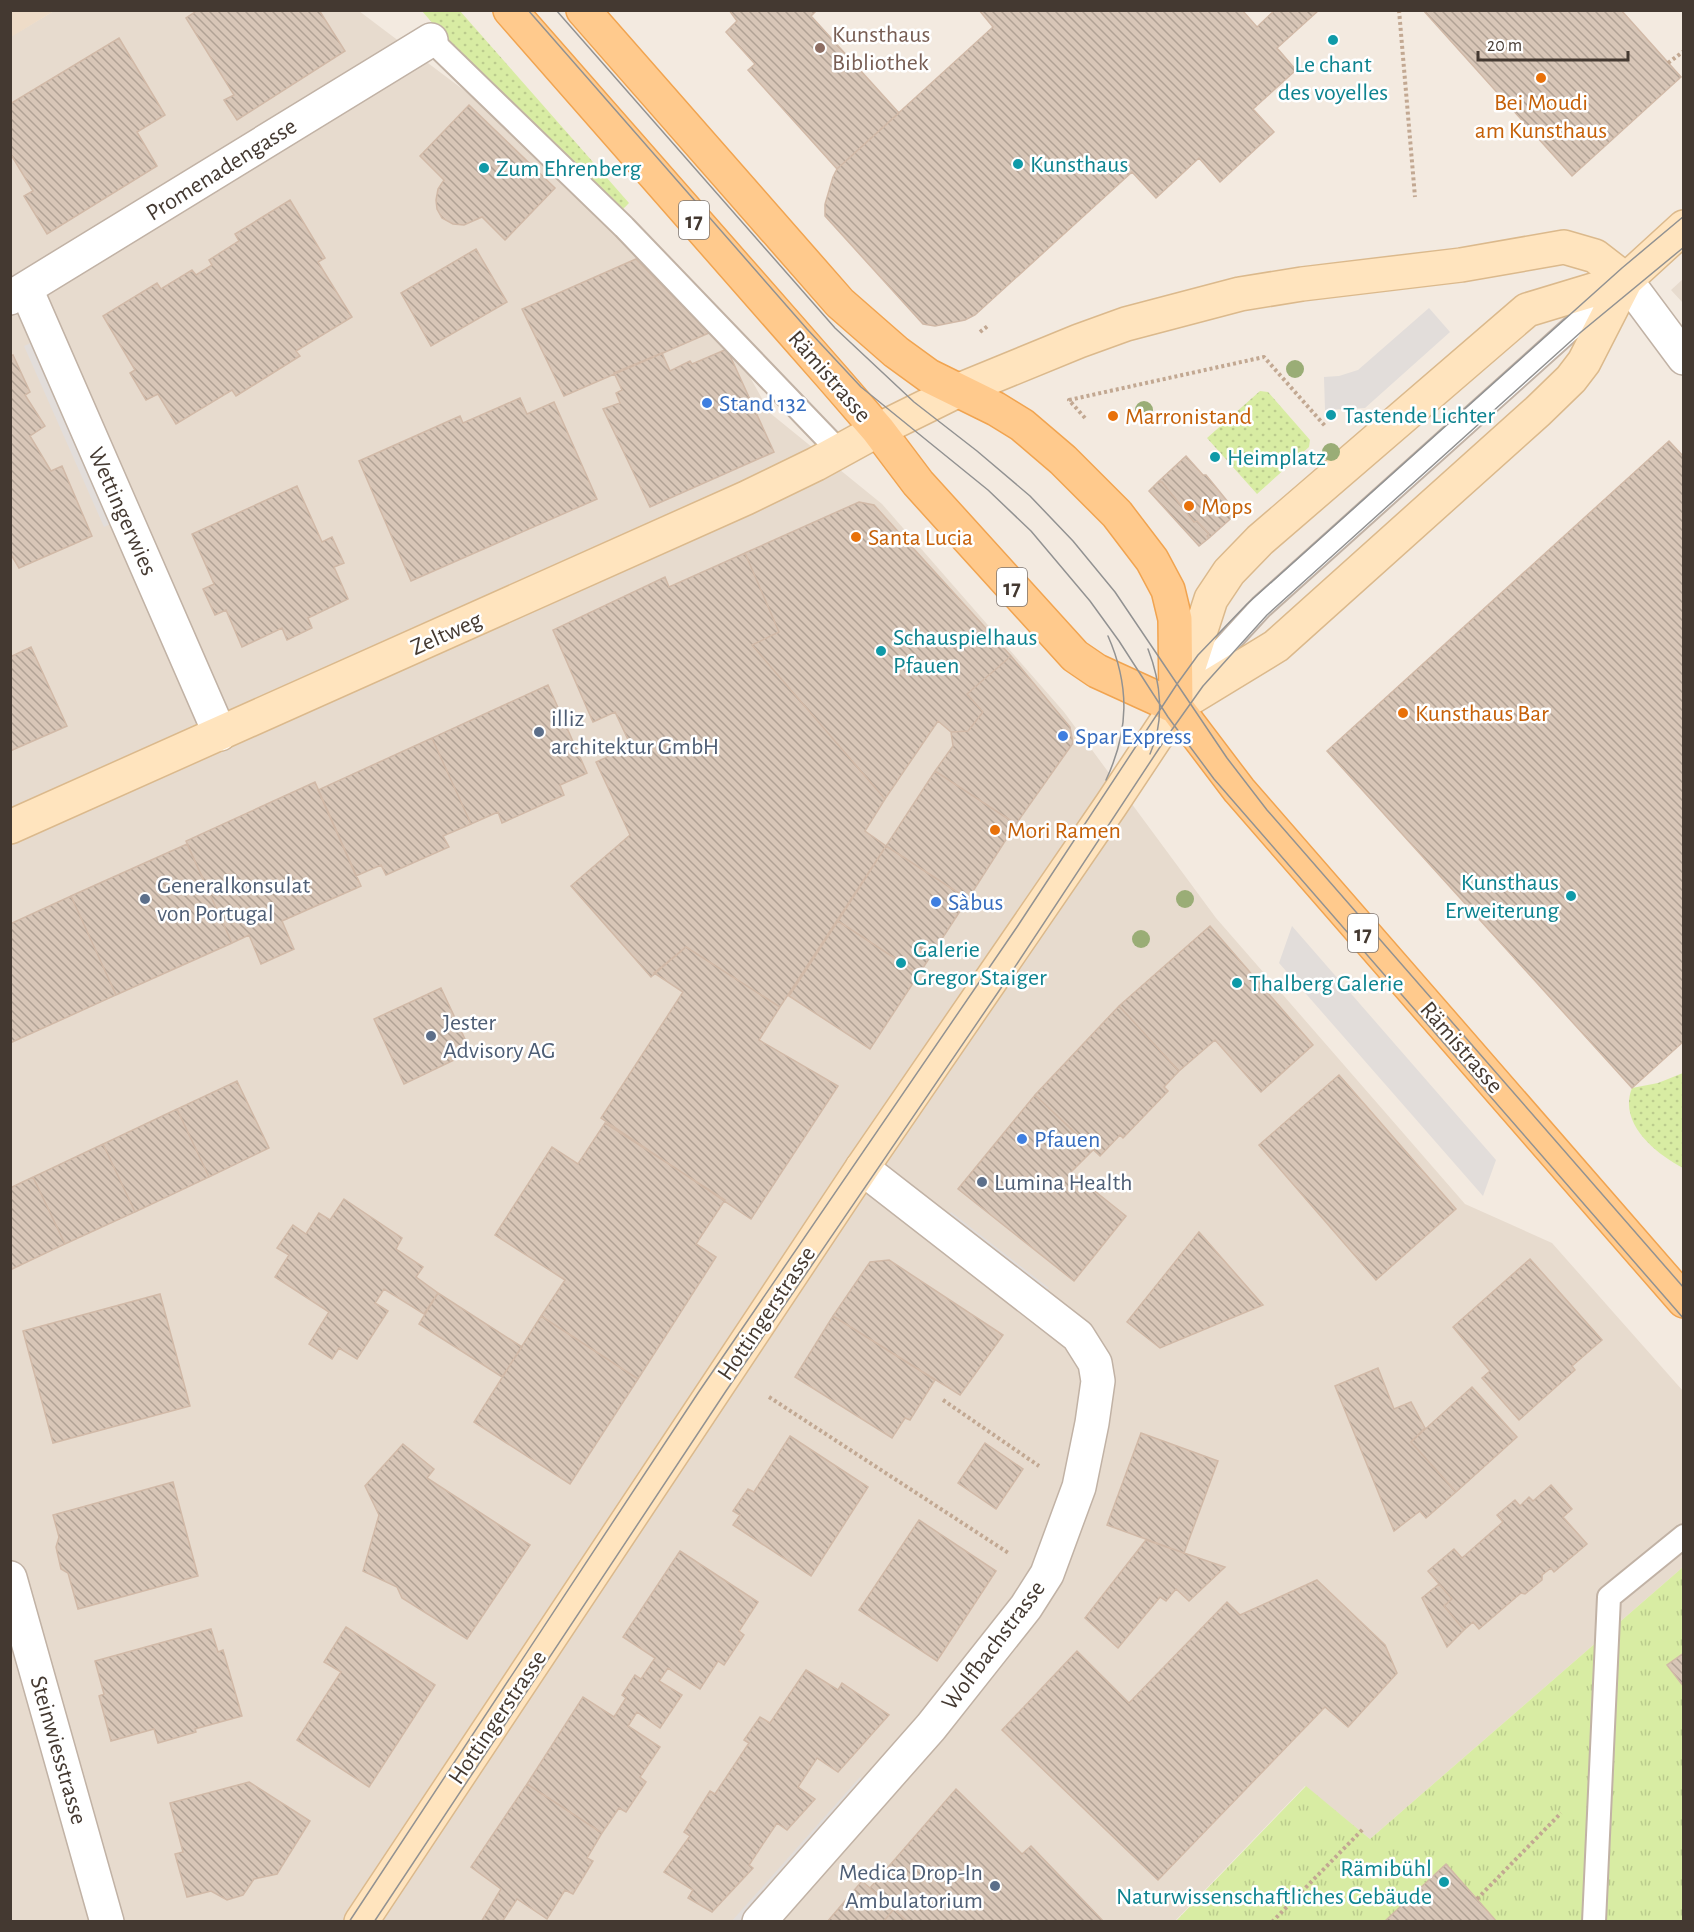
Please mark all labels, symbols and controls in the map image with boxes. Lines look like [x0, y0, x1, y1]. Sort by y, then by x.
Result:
place label: Kunsthaus Bibliothek [832, 23, 930, 75]
scale bar [1478, 24, 1628, 62]
marker: Le chant des voyelles [1326, 33, 1340, 47]
text: 20 m [1487, 37, 1522, 55]
marker: Kunsthaus Bibliothek [813, 41, 827, 55]
place label: Le chant des voyelles [1278, 53, 1388, 105]
marker: Bei Moudi am Kunsthaus [1534, 71, 1548, 85]
place label: Bei Moudi am Kunsthaus [1475, 91, 1607, 143]
street label: Promenadengasse [142, 114, 301, 226]
place label: Kunsthaus [1030, 153, 1128, 177]
place label: Zum Ehrenberg [496, 157, 642, 181]
marker: Kunsthaus [1011, 157, 1025, 171]
marker: Zum Ehrenberg [477, 161, 491, 175]
road number: 17 [679, 201, 709, 239]
street label: Rämistrasse [783, 326, 875, 427]
place label: Stand 132 [719, 392, 807, 416]
marker: Stand 132 [700, 396, 714, 410]
place label: Tastende Lichter [1343, 404, 1495, 428]
place label: Marronistand [1125, 405, 1252, 429]
marker: Tastende Lichter [1324, 408, 1338, 422]
marker: Marronistand [1106, 409, 1120, 423]
street label: Wettingerwies [83, 444, 161, 579]
place label: Heimplatz [1227, 446, 1326, 470]
marker: Heimplatz [1208, 450, 1222, 464]
place label: Mops [1201, 495, 1252, 519]
marker: Mops [1182, 499, 1196, 513]
place label: Santa Lucia [868, 526, 973, 550]
marker: Santa Lucia [849, 530, 863, 544]
road number: 17 [997, 568, 1027, 606]
street label: Zeltweg [407, 608, 486, 660]
place label: Schauspielhaus Pfauen [893, 626, 1037, 678]
marker: Schauspielhaus Pfauen [874, 644, 888, 658]
place label: Kunsthaus Bar [1415, 702, 1549, 726]
marker: Kunsthaus Bar [1396, 706, 1410, 720]
place label: illiz architektur GmbH [551, 707, 719, 759]
marker: illiz architektur GmbH [532, 725, 546, 739]
place label: Spar Express [1075, 725, 1192, 749]
marker: Spar Express [1056, 729, 1070, 743]
place label: Mori Ramen [1007, 819, 1121, 843]
marker: Mori Ramen [988, 823, 1002, 837]
place label: Kunsthaus Erweiterung [1445, 871, 1559, 923]
place label: Generalkonsulat von Portugal [157, 874, 311, 926]
marker: Kunsthaus Erweiterung [1564, 889, 1578, 903]
place label: Sàbus [948, 891, 1003, 915]
marker: Generalkonsulat von Portugal [138, 892, 152, 906]
marker: Sàbus [929, 895, 943, 909]
road number: 17 [1348, 914, 1378, 952]
place label: Galerie Gregor Staiger [913, 938, 1047, 990]
marker: Galerie Gregor Staiger [894, 956, 908, 970]
place label: Thalberg Galerie [1249, 972, 1404, 996]
marker: Thalberg Galerie [1230, 976, 1244, 990]
street label: Rämistrasse [1415, 997, 1507, 1098]
place label: Jester Advisory AG [443, 1011, 555, 1063]
marker: Jester Advisory AG [424, 1029, 438, 1043]
place label: Pfauen [1034, 1128, 1100, 1152]
marker: Pfauen [1015, 1132, 1029, 1146]
place label: Lumina Health [994, 1171, 1133, 1195]
marker: Lumina Health [975, 1175, 989, 1189]
street label: Hottingerstrasse [713, 1242, 820, 1385]
street label: Wolfbachstrasse [938, 1577, 1050, 1715]
street label: Hottingerstrasse [444, 1646, 551, 1789]
street label: Steinwiesstrasse [25, 1673, 91, 1827]
place label: Rämibühl Naturwissenschaftliches Gebäude [1116, 1857, 1432, 1909]
place label: Medica Drop-In Ambulatorium [839, 1861, 983, 1913]
marker: Rämibühl Naturwissenschaftliches Gebäude [1437, 1875, 1451, 1889]
marker: Medica Drop-In Ambulatorium [988, 1879, 1002, 1893]

